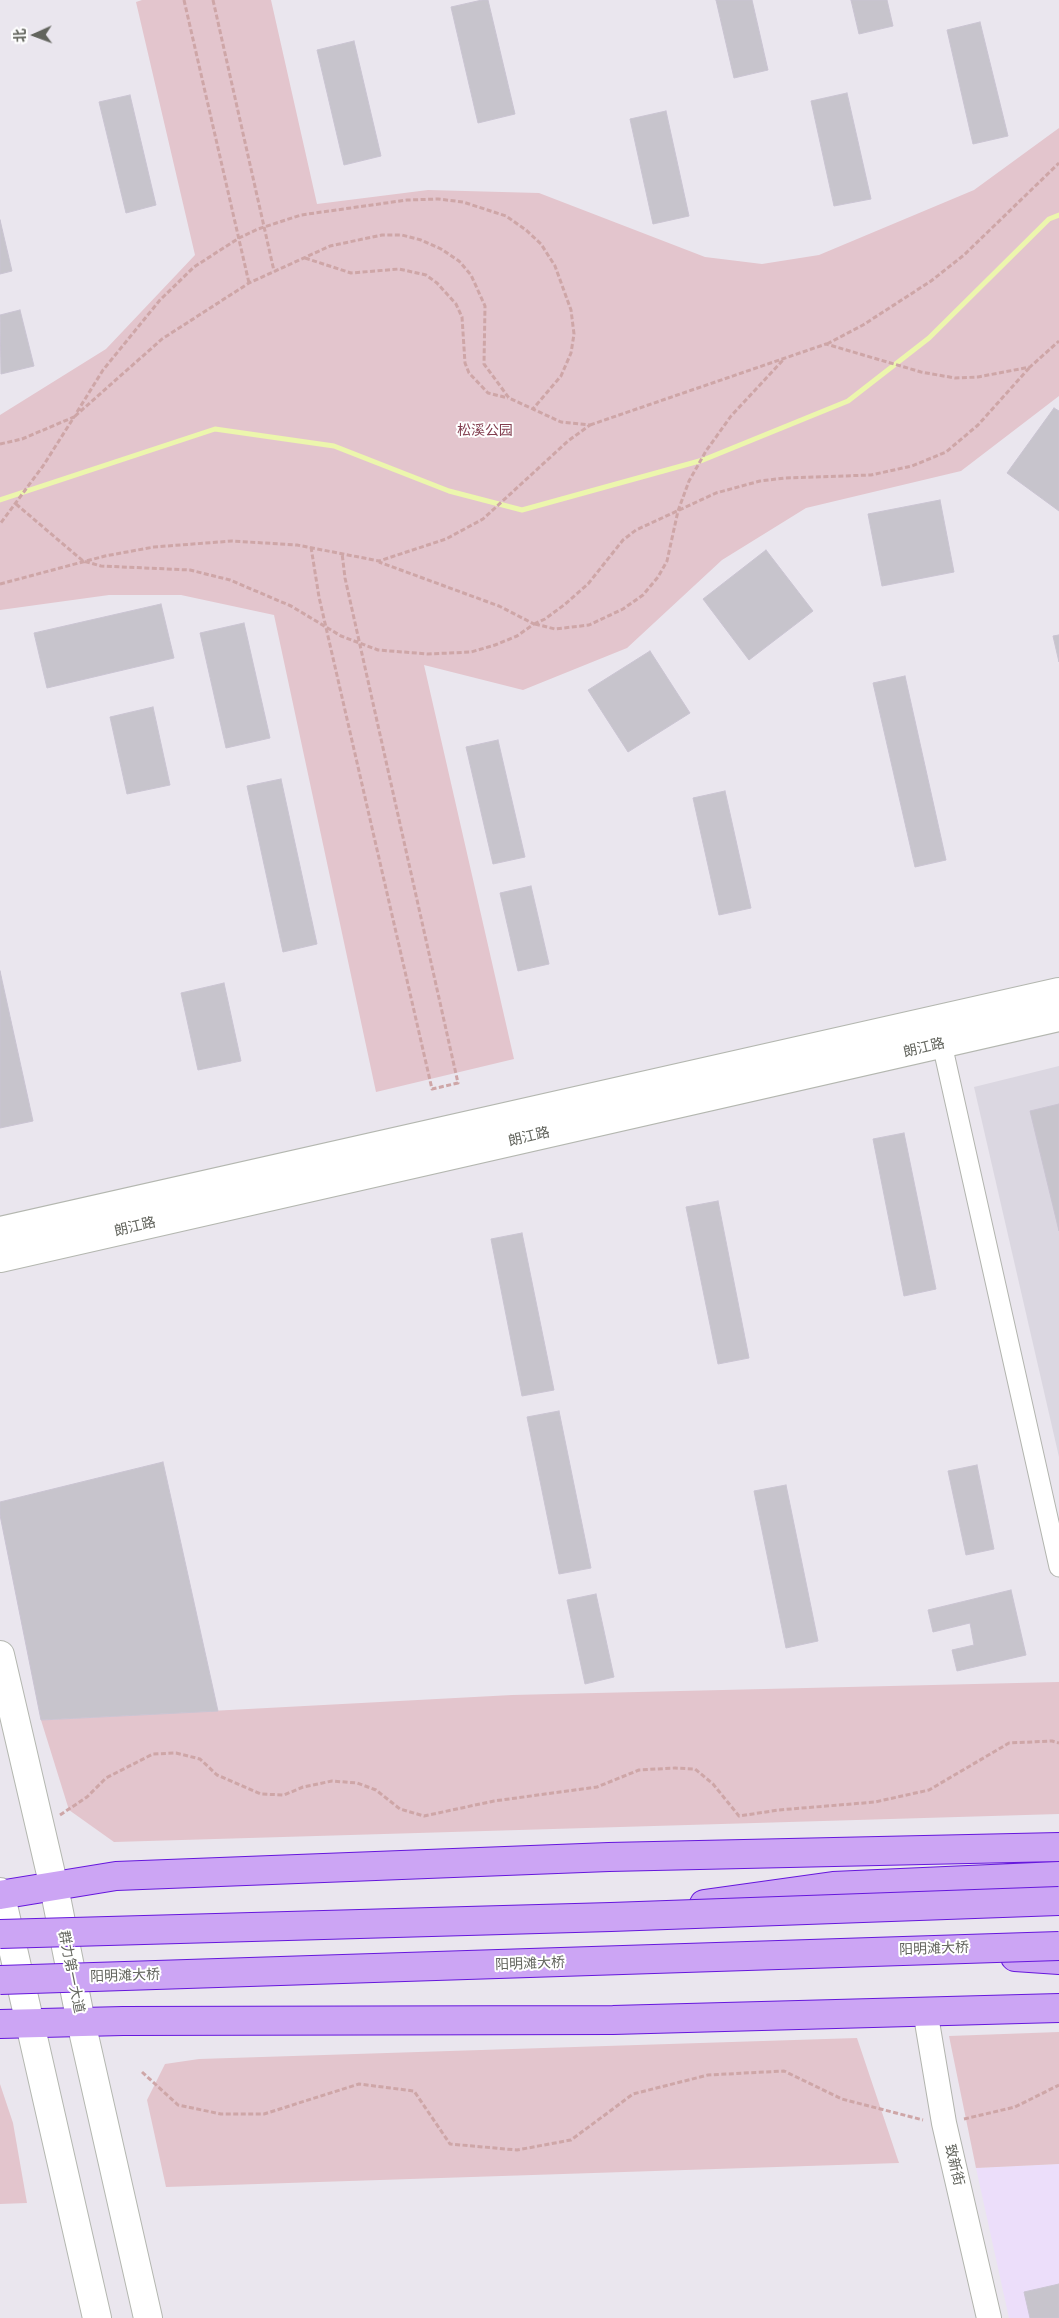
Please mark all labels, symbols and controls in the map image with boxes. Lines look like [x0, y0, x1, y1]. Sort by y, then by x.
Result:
north arrow [10, 10, 60, 60]
text: 北 [11, 28, 29, 43]
park label: 松溪公园 [457, 423, 513, 439]
street label: 朗江路 [902, 1035, 946, 1061]
street label: 朗江路 [507, 1124, 551, 1150]
street label: 朗江路 [113, 1214, 157, 1240]
street label: 群力第一大道 [55, 1929, 87, 2015]
street label: 阳明滩大桥 [899, 1939, 969, 1959]
street label: 阳明滩大桥 [495, 1954, 565, 1974]
street label: 阳明滩大桥 [90, 1966, 160, 1986]
street label: 致新街 [941, 2143, 967, 2187]

